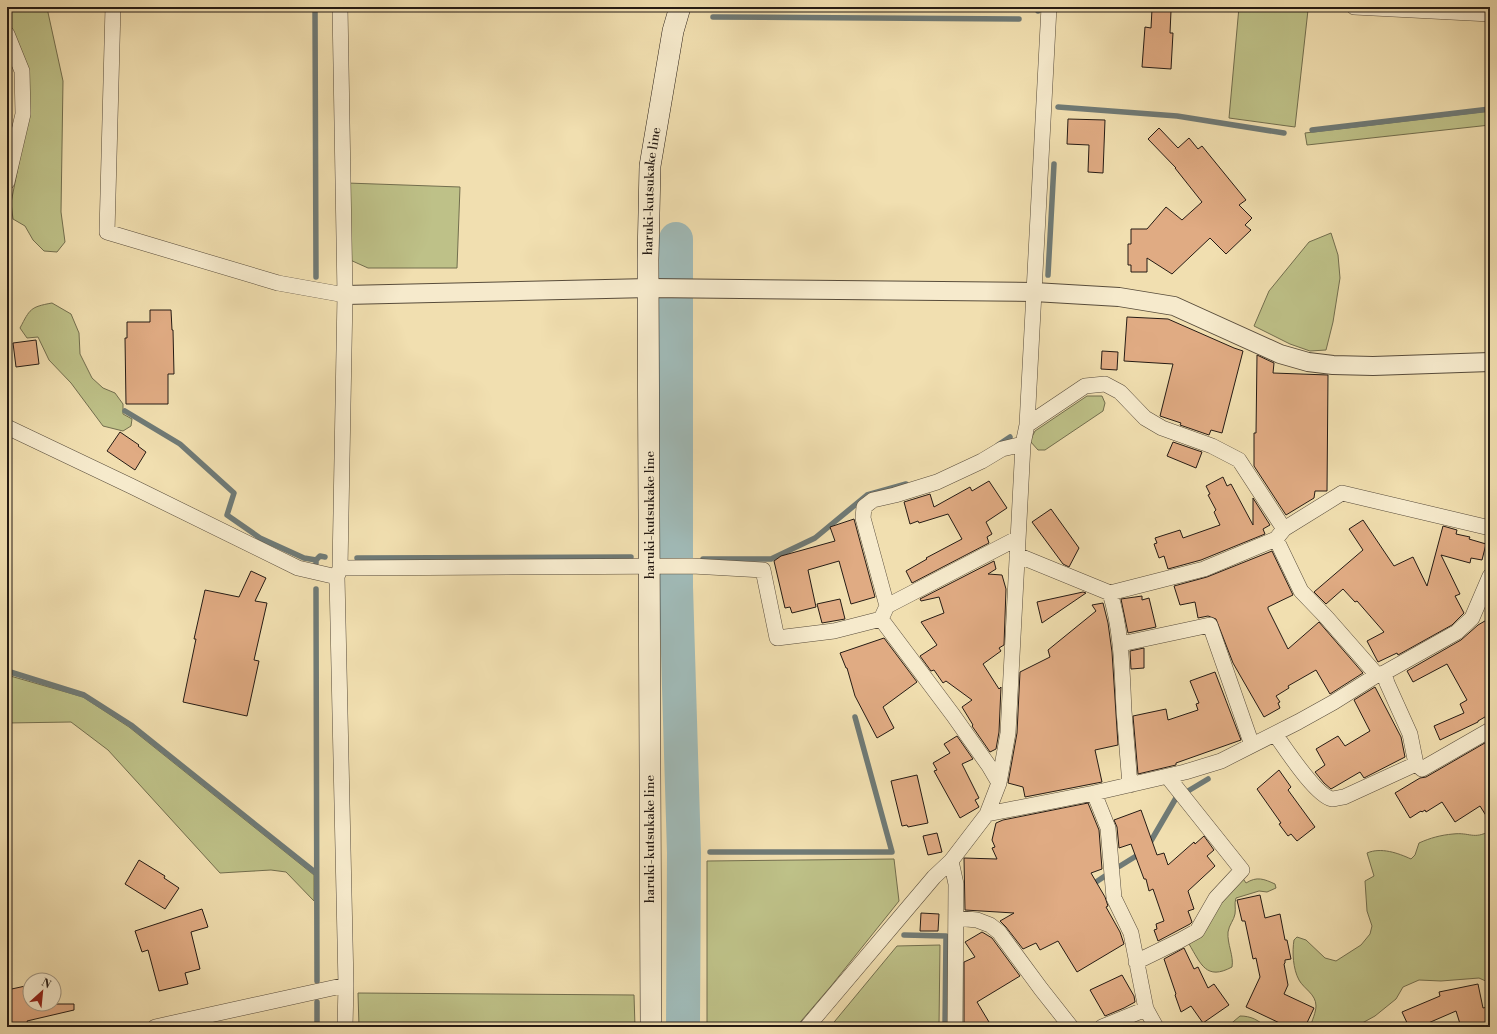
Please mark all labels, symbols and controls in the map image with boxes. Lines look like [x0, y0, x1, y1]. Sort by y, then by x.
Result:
street label: haruki-kutsukake line [640, 126, 665, 255]
street label: haruki-kutsukake line [642, 450, 658, 579]
street label: haruki-kutsukake line [642, 774, 658, 903]
north arrow [22, 972, 62, 1012]
text: N [39, 976, 53, 992]

